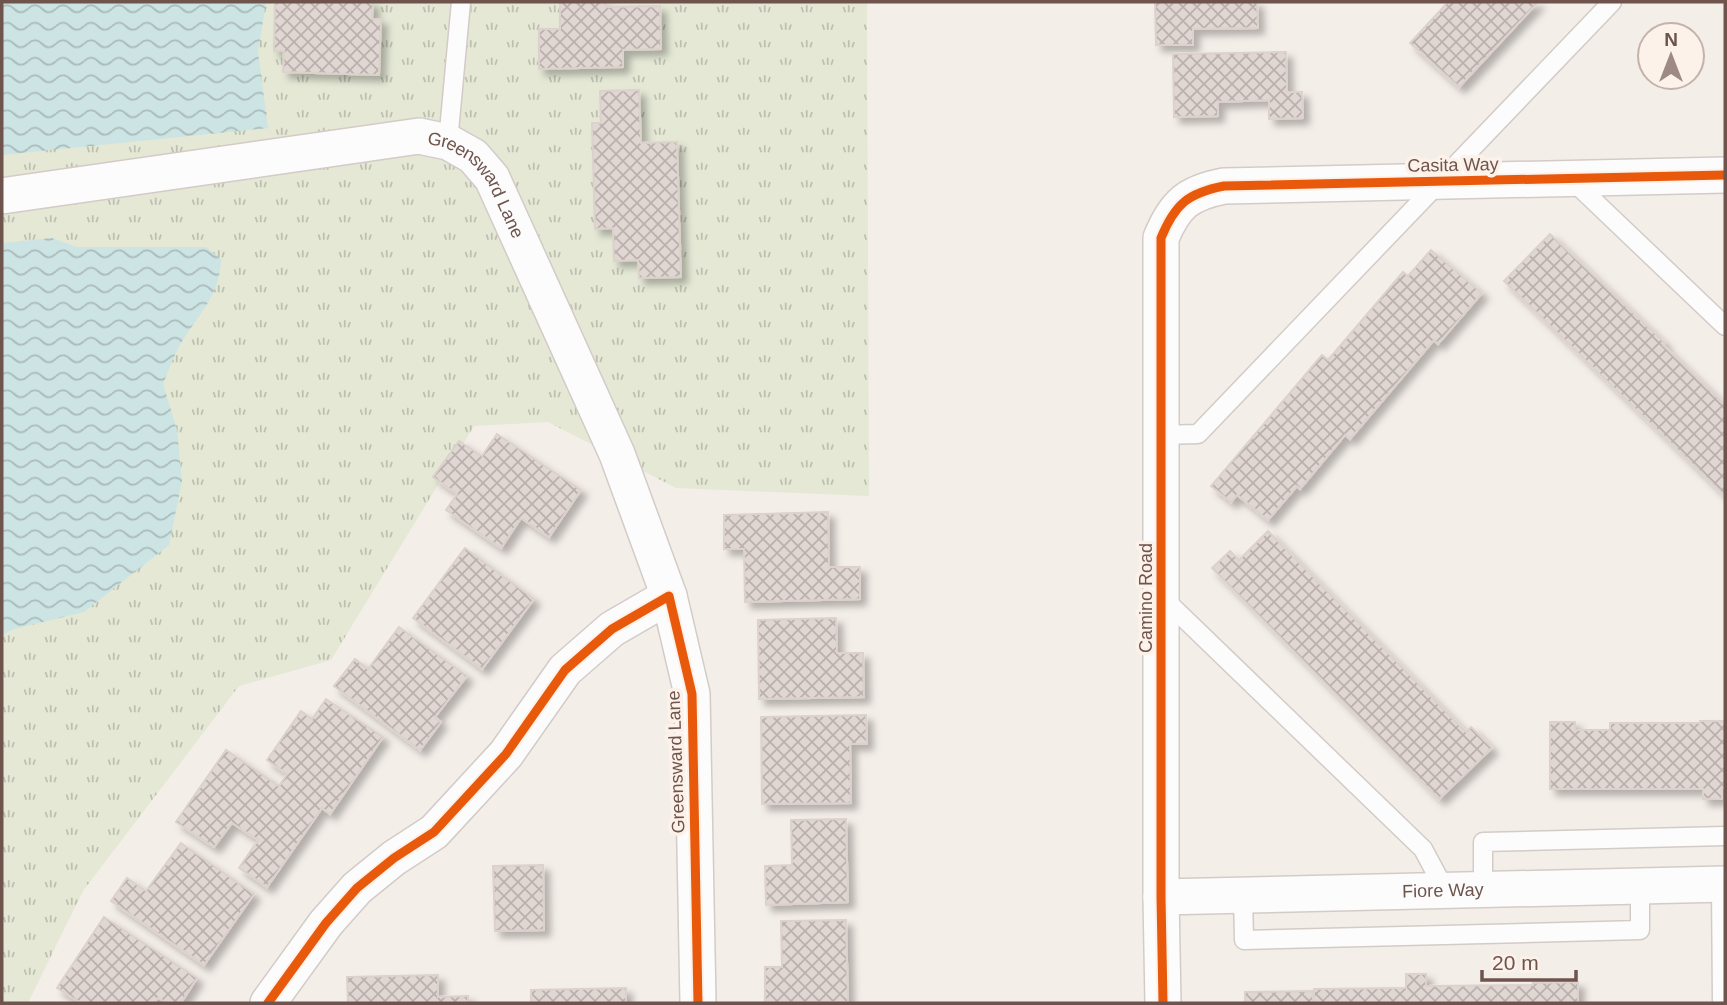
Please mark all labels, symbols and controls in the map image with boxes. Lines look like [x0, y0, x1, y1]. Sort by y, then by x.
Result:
north arrow [1636, 21, 1706, 91]
text: N [1664, 29, 1678, 50]
street label: Greensward Lane [426, 128, 528, 241]
street label: Casita Way [1407, 154, 1499, 176]
street label: Camino Road [1136, 543, 1156, 653]
street label: Greensward Lane [664, 690, 688, 834]
street label: Fiore Way [1402, 880, 1484, 901]
scale bar [1482, 939, 1576, 983]
text: 20 m [1492, 951, 1539, 974]

